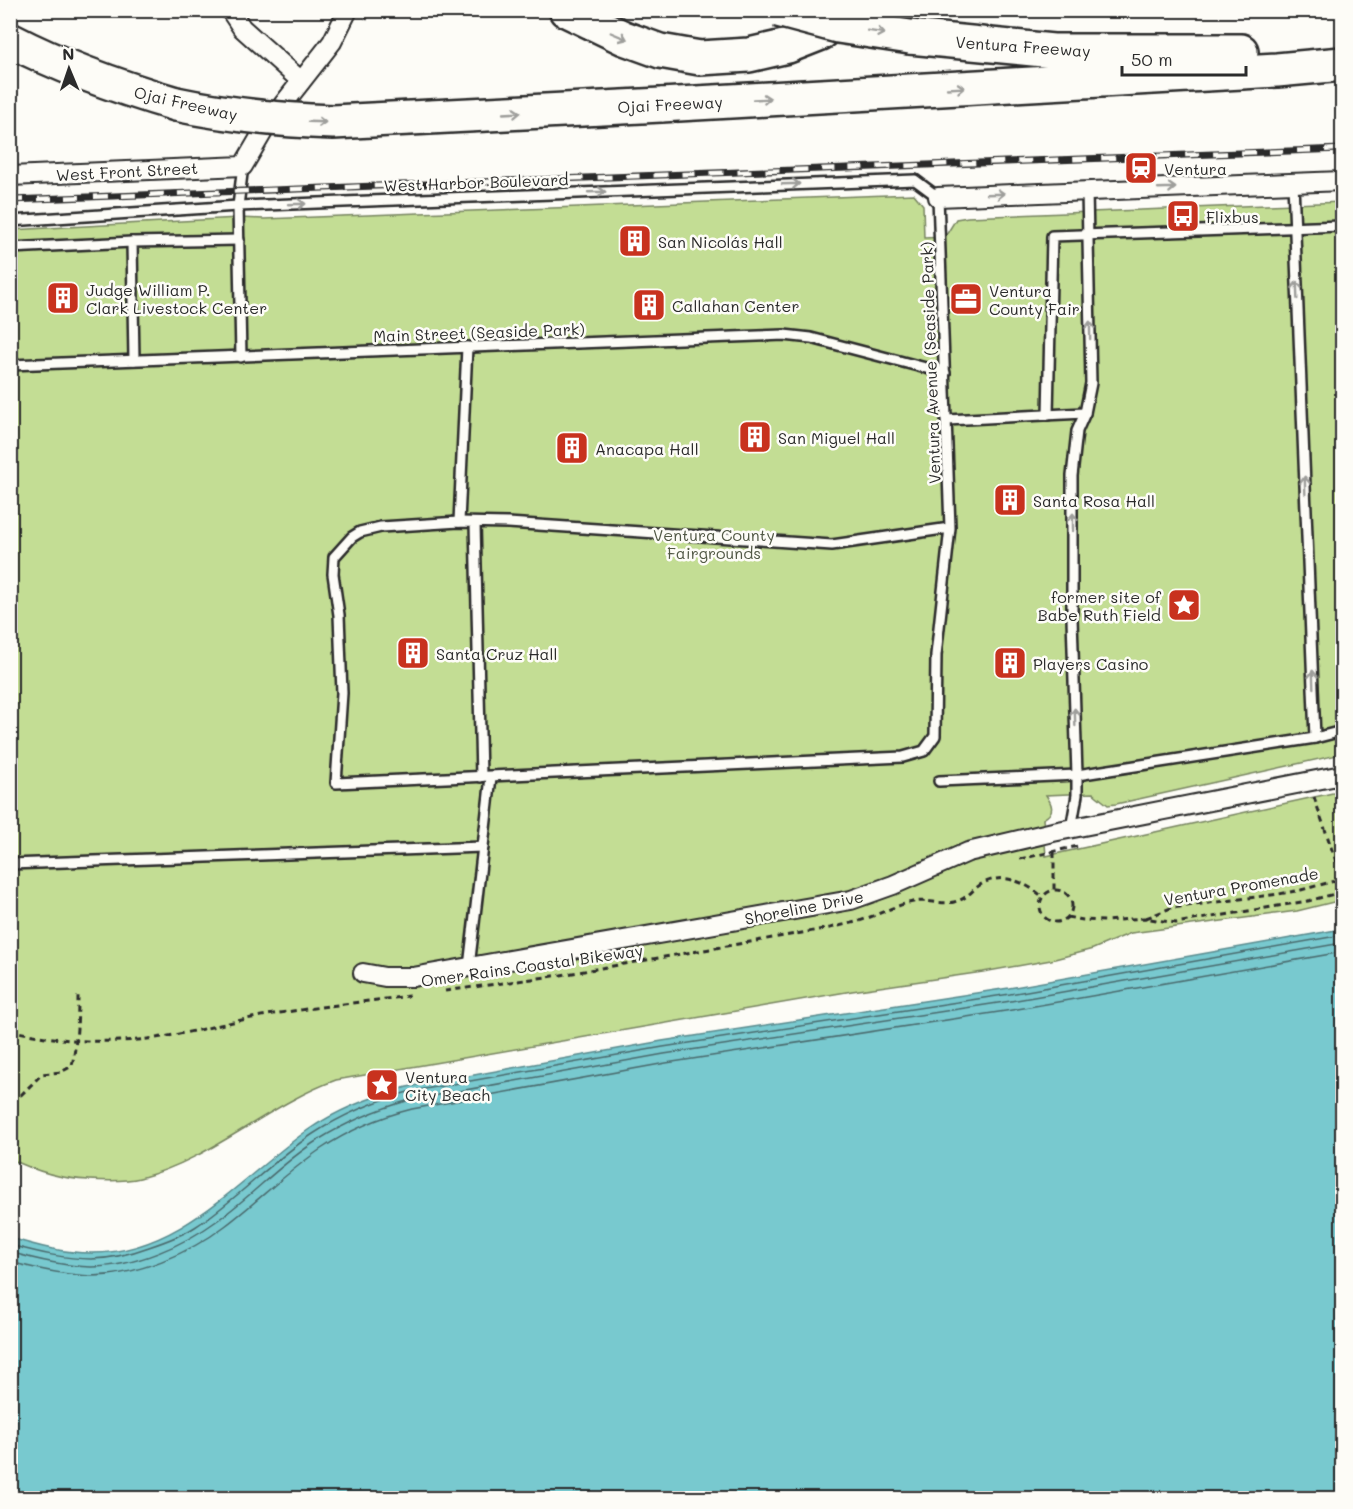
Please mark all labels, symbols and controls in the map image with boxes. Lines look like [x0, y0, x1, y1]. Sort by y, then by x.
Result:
one-way arrow [866, 26, 886, 37]
one-way arrow [610, 31, 628, 42]
street label: Ventura Freeway [955, 31, 1091, 61]
north arrow [39, 39, 99, 99]
scale bar [1122, 39, 1246, 77]
text: N [62, 43, 75, 64]
text: 50 m [1131, 47, 1173, 71]
street label: Ojai Freeway [132, 81, 240, 125]
one-way arrow [946, 83, 966, 94]
street label: Ojai Freeway [617, 91, 723, 117]
one-way arrow [751, 94, 771, 105]
one-way arrow [501, 108, 521, 119]
one-way arrow [306, 116, 326, 127]
station icon: Ventura [1123, 150, 1159, 186]
street label: West Front Street [55, 157, 199, 185]
place label: Ventura [1164, 158, 1227, 179]
street label: West Harbor Boulevard [383, 168, 569, 196]
one-way arrow [781, 179, 801, 190]
one-way arrow [1156, 182, 1176, 193]
one-way arrow [586, 186, 606, 198]
one-way arrow [986, 189, 1006, 200]
one-way arrow [286, 198, 306, 209]
bus stop icon: Flixbus [1165, 198, 1201, 234]
place label: Flixbus [1206, 206, 1259, 227]
building icon: San Nicolás Hall [617, 223, 653, 259]
place label: San Nicolás Hall [658, 231, 783, 252]
street label: Ventura Avenue (Seaside Park) [915, 242, 945, 484]
place label: Judge William P. Clark Livestock Center [86, 279, 267, 318]
building icon: Judge William P. Clark Livestock Center [45, 280, 81, 316]
place label: Ventura County Fair [989, 280, 1080, 319]
one-way arrow [1292, 280, 1303, 300]
office icon: Ventura County Fair [948, 281, 984, 317]
building icon: Callahan Center [631, 287, 667, 323]
place label: Callahan Center [672, 295, 800, 316]
street label: Main Street (Seaside Park) [373, 318, 585, 346]
one-way arrow [1085, 320, 1096, 340]
building icon: San Miguel Hall [737, 419, 773, 455]
place label: San Miguel Hall [778, 427, 895, 448]
building icon: Anacapa Hall [554, 430, 590, 466]
place label: Anacapa Hall [595, 438, 699, 459]
one-way arrow [1299, 475, 1311, 495]
building icon: Santa Rosa Hall [992, 482, 1028, 518]
place label: Santa Rosa Hall [1033, 490, 1155, 511]
one-way arrow [1067, 512, 1079, 532]
park label: Ventura County Fairgrounds [653, 524, 775, 563]
place label: former site of Babe Ruth Field [1038, 586, 1162, 625]
place icon: former site of Babe Ruth Field [1166, 587, 1202, 623]
building icon: Santa Cruz Hall [395, 635, 431, 671]
place label: Santa Cruz Hall [436, 643, 558, 664]
building icon: Players Casino [992, 645, 1028, 681]
place label: Players Casino [1033, 653, 1148, 674]
one-way arrow [1307, 670, 1318, 690]
one-way arrow [1070, 707, 1081, 727]
street label: Ventura Promenade [1162, 862, 1320, 910]
street label: Shoreline Drive [743, 885, 865, 929]
street label: Omer Rains Coastal Bikeway [420, 939, 644, 991]
place label: Ventura City Beach [405, 1066, 490, 1105]
place icon: Ventura City Beach [364, 1067, 400, 1103]

